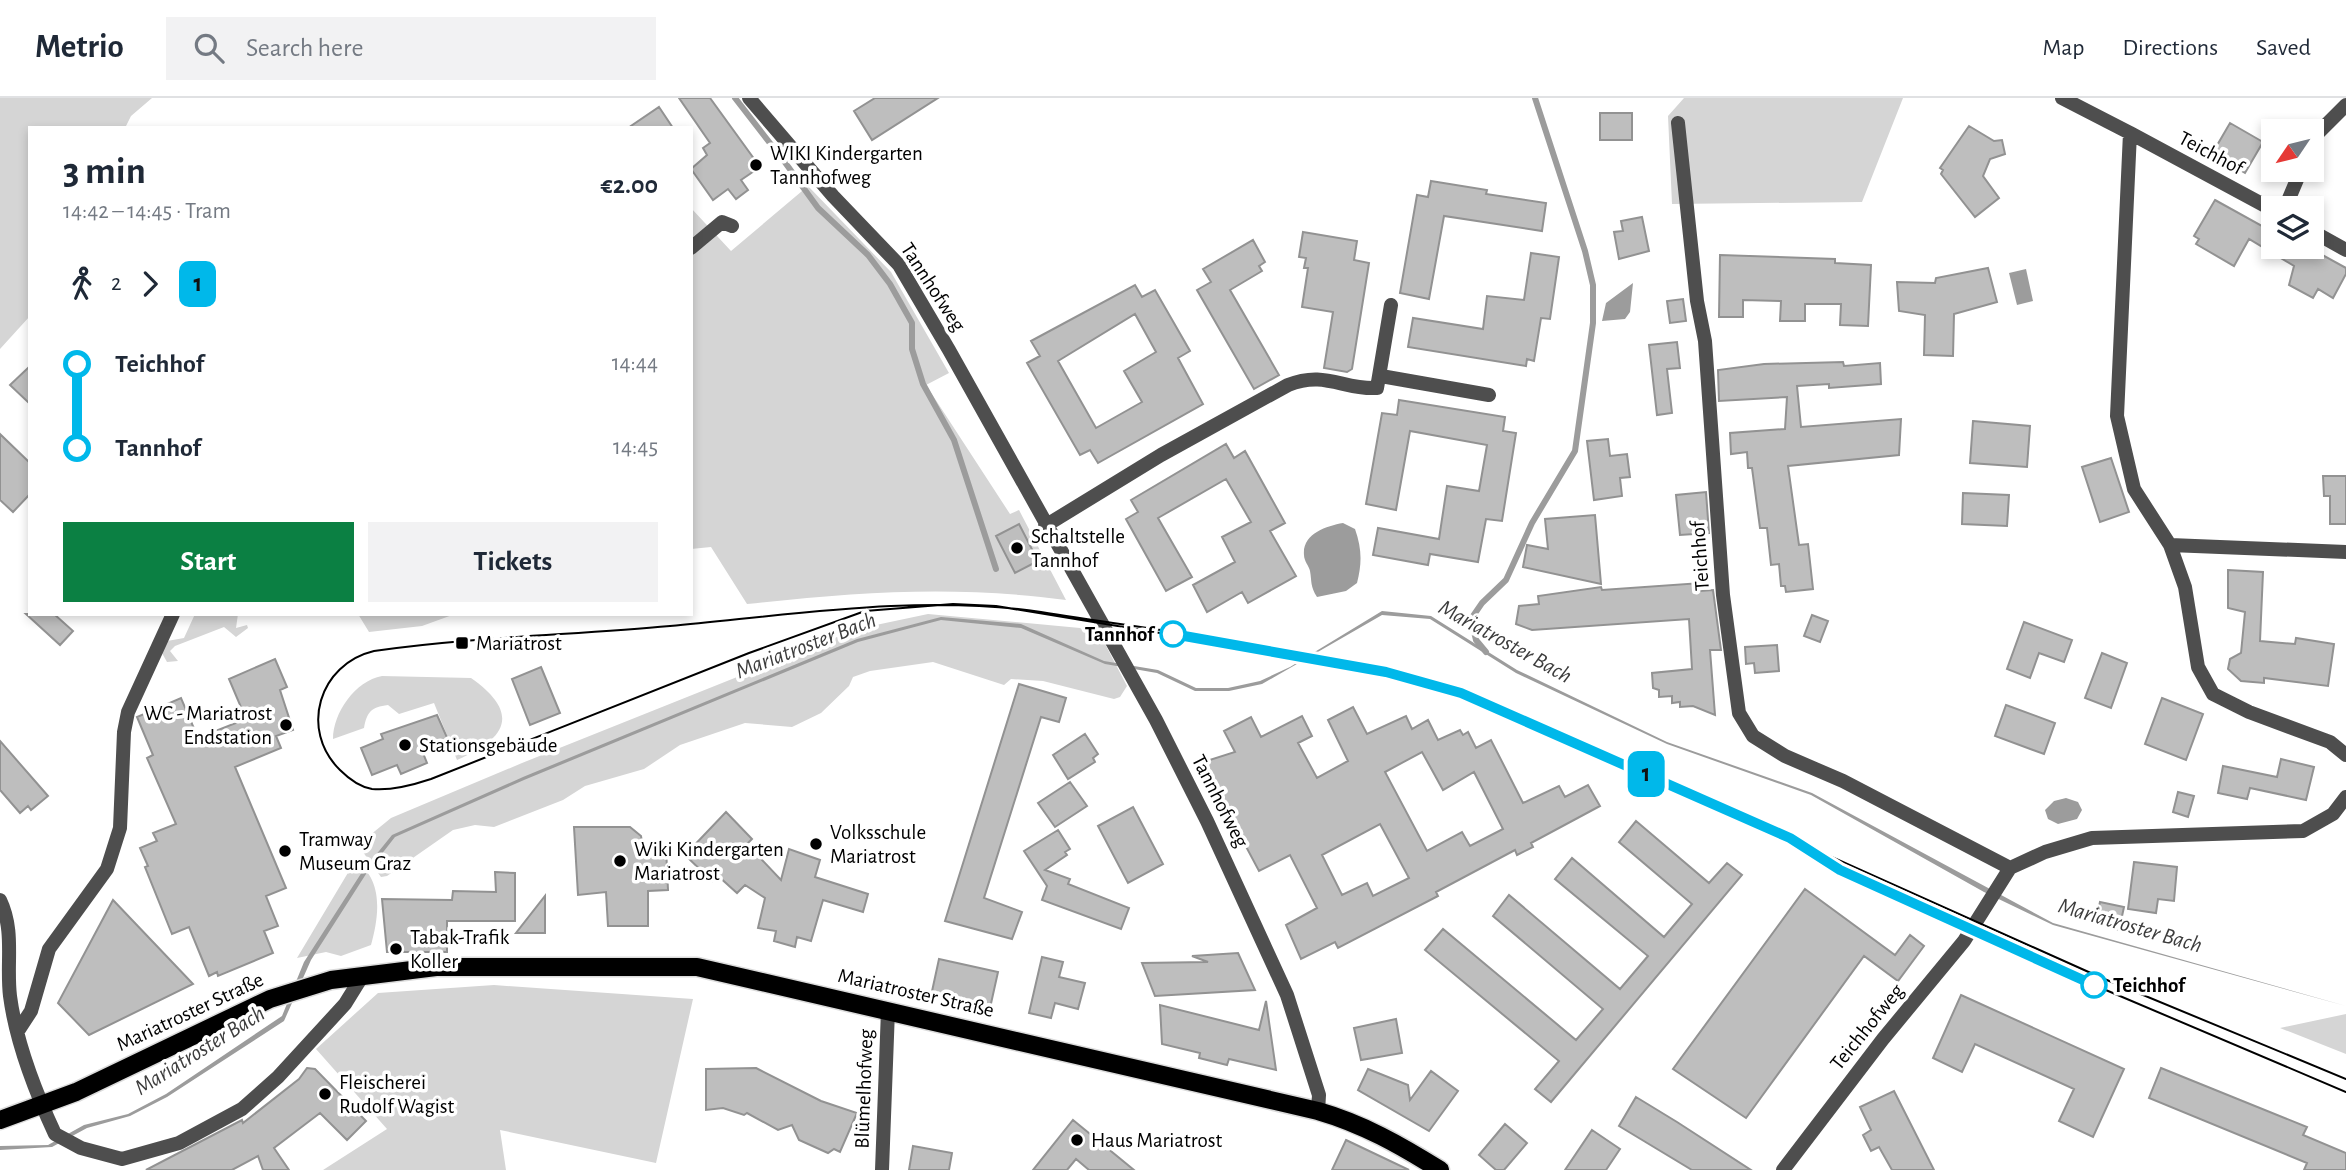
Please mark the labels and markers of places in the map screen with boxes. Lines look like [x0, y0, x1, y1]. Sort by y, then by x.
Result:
place label: WIKI Kindergarten Tannhofweg [770, 143, 923, 188]
marker: WIKI Kindergarten Tannhofweg [748, 157, 764, 173]
place label: Schaltstelle Tannhof [1031, 526, 1125, 571]
marker: Schaltstelle Tannhof [1009, 540, 1025, 556]
marker: Tannhof [1160, 621, 1186, 647]
place label: Tannhof [1085, 624, 1156, 645]
place label: Mariatrost [476, 633, 562, 654]
marker: Mariatrost [454, 635, 470, 651]
place label: WC - Mariatrost Endstation [144, 703, 272, 748]
marker: WC - Mariatrost Endstation [278, 717, 294, 733]
place label: Stationsgebäude [419, 735, 557, 756]
marker: Stationsgebäude [397, 737, 413, 753]
place label: Volksschule Mariatrost [830, 822, 926, 867]
place label: Tramway Museum Graz [299, 829, 411, 874]
marker: Volksschule Mariatrost [808, 836, 824, 852]
place label: Wiki Kindergarten Mariatrost [634, 839, 784, 884]
marker: Tramway Museum Graz [277, 843, 293, 859]
marker: Wiki Kindergarten Mariatrost [612, 853, 628, 869]
place label: Tabak-Trafik Koller [410, 927, 510, 972]
marker: Tabak-Trafik Koller [388, 941, 404, 957]
marker: Teichhof [2081, 972, 2107, 998]
place label: Teichhof [2113, 975, 2187, 996]
place label: Fleischerei Rudolf Wagist [339, 1072, 455, 1117]
marker: Fleischerei Rudolf Wagist [317, 1086, 333, 1102]
place label: Haus Mariatrost [1091, 1130, 1223, 1151]
marker: Haus Mariatrost [1069, 1132, 1085, 1148]

